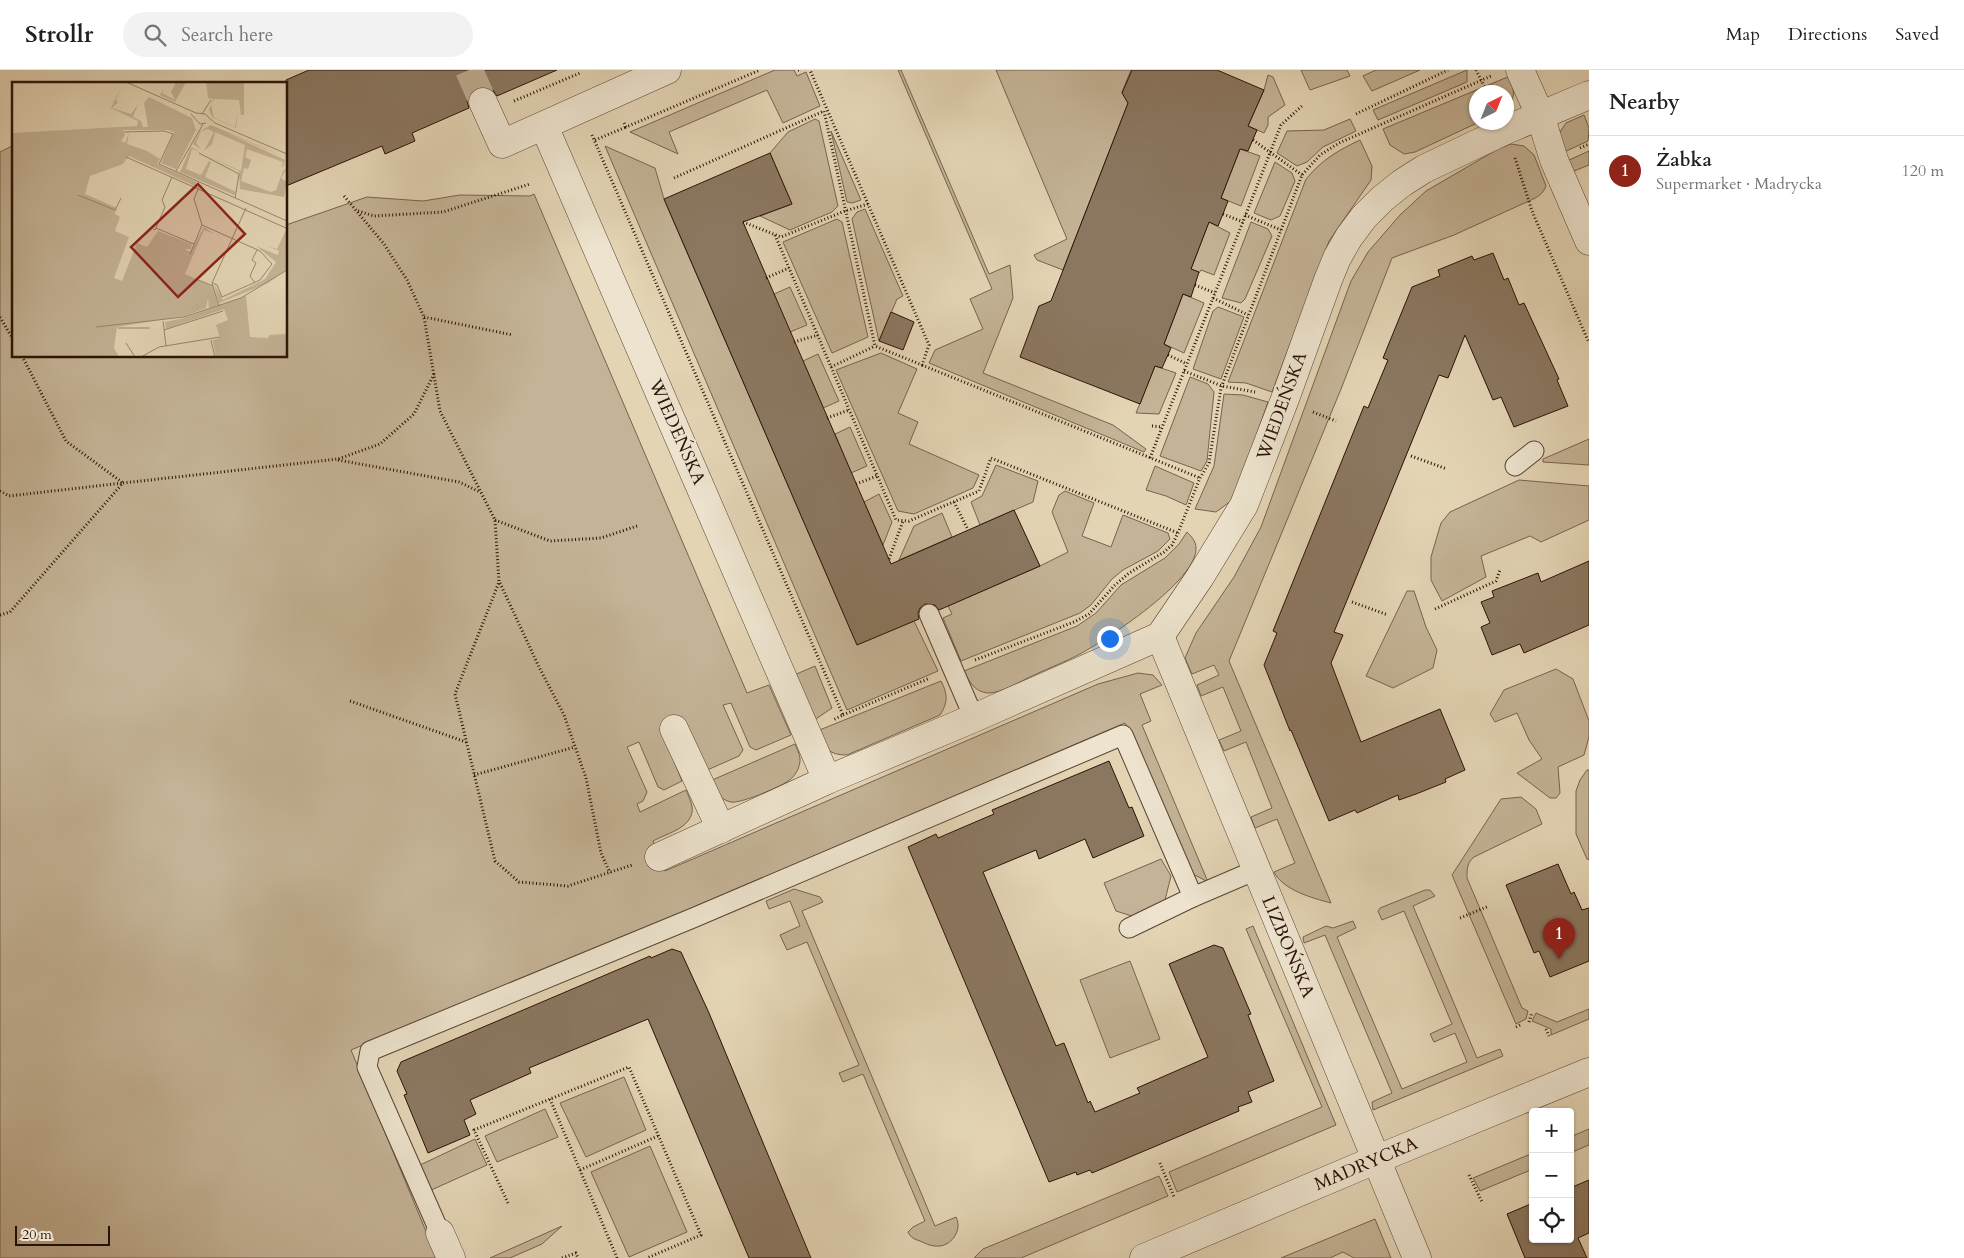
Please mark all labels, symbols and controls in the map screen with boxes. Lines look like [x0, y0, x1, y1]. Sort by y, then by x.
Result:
search box [123, 12, 473, 57]
text: Strollr [25, 18, 93, 51]
icon: search [141, 21, 169, 49]
text: Search here [181, 22, 273, 48]
text: Map [1726, 22, 1760, 47]
text: Directions [1788, 22, 1867, 47]
text: Saved [1895, 22, 1939, 47]
inset map [12, 82, 288, 358]
north arrow [1469, 85, 1514, 130]
text: Nearby [1609, 88, 1680, 117]
text: Żabka [1656, 147, 1712, 173]
text: 1 [1621, 160, 1629, 182]
text: 120 m [1902, 160, 1944, 182]
text: Supermarket · Madrycka [1656, 173, 1822, 195]
street label: WIEDEŃSKA [1251, 348, 1313, 465]
street label: WIEDEŃSKA [642, 374, 712, 489]
your location [1097, 626, 1123, 652]
street label: LIZBOŃSKA [1255, 892, 1321, 1002]
pin: 1 [1543, 918, 1575, 959]
map controls [1529, 1108, 1574, 1243]
button: + [1529, 1108, 1574, 1153]
street label: MADRYCKA [1310, 1131, 1422, 1197]
button: − [1529, 1153, 1574, 1198]
button: locate [1529, 1198, 1574, 1243]
scale bar [15, 1223, 110, 1246]
text: 20 m [22, 1225, 52, 1244]

